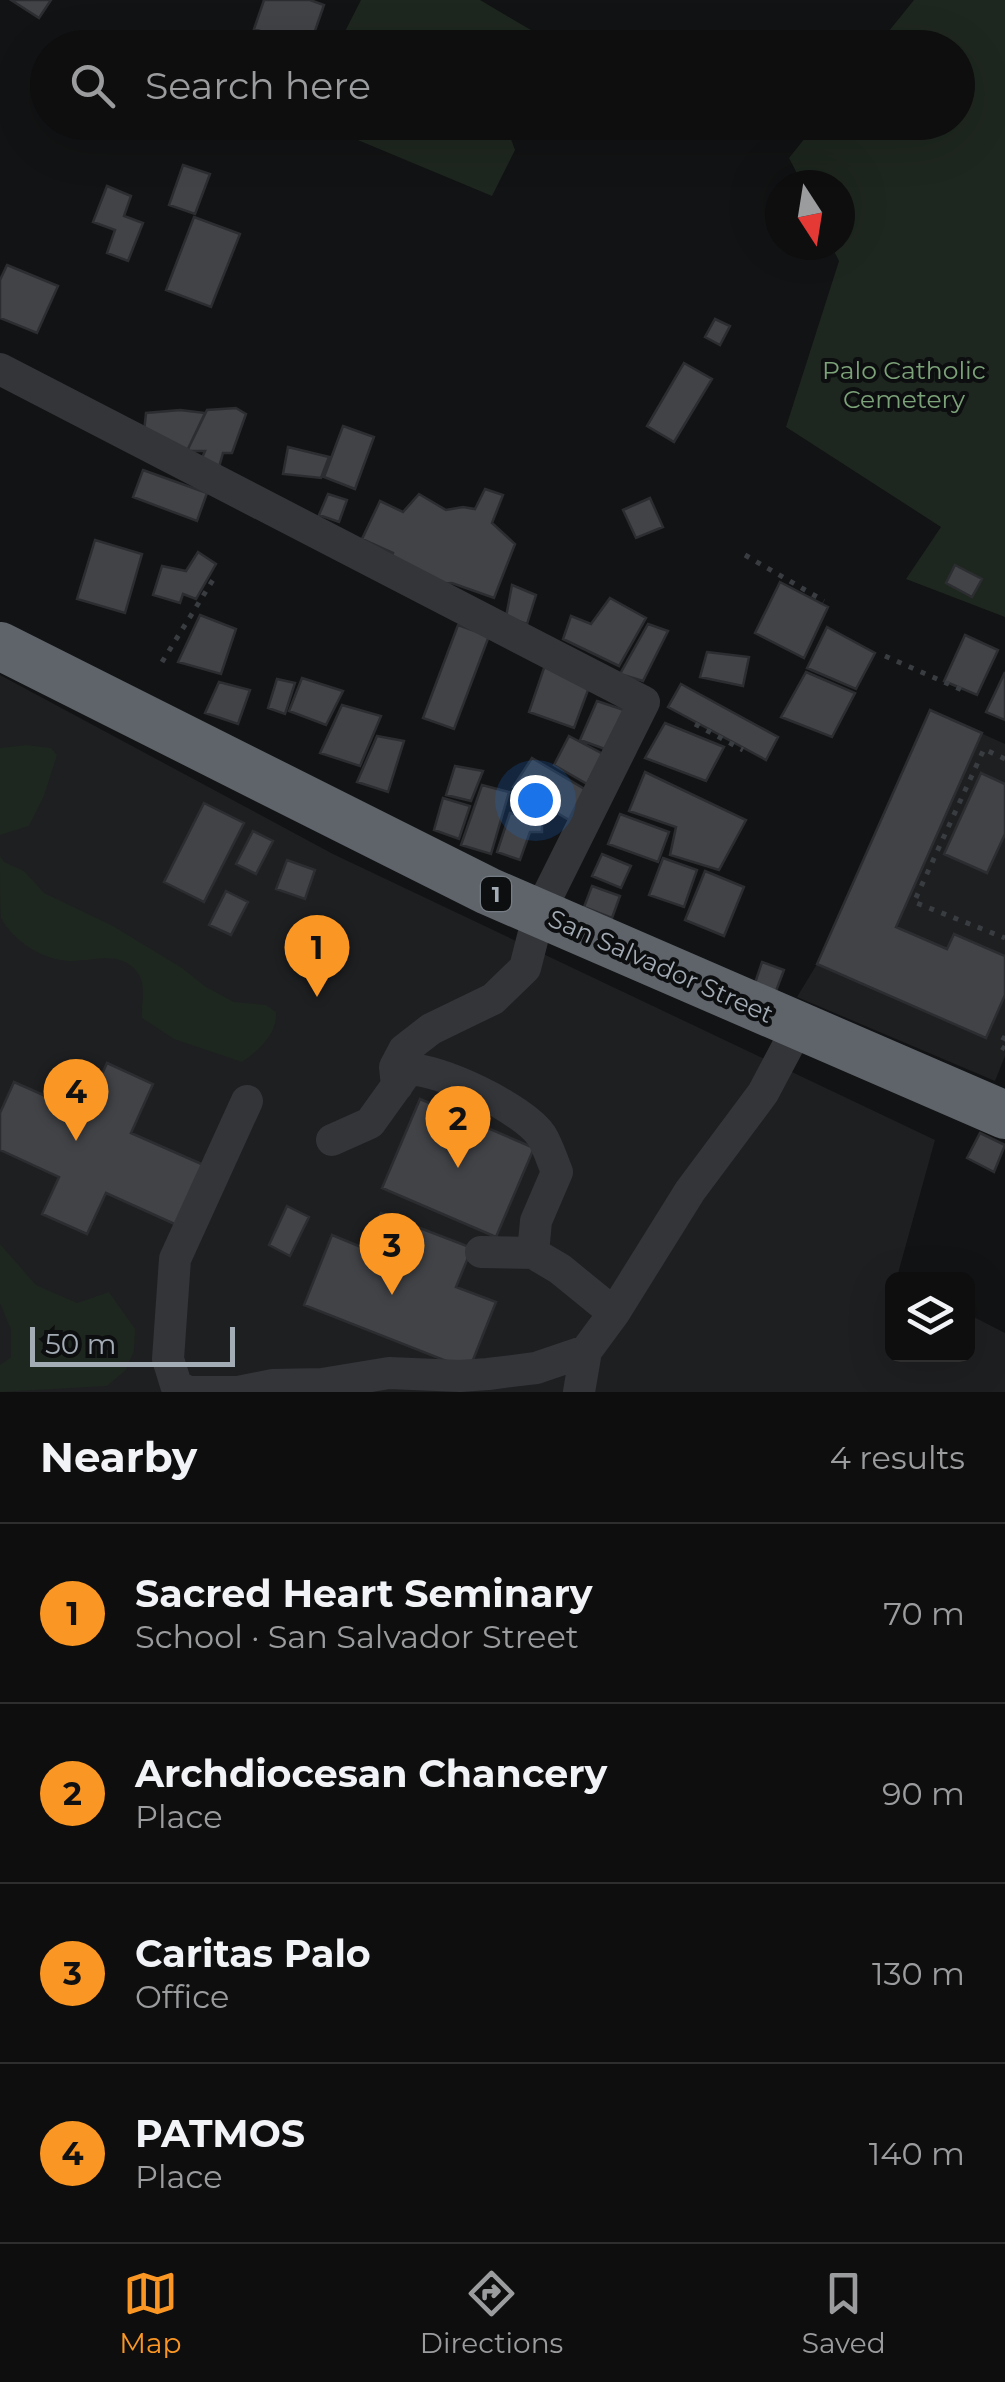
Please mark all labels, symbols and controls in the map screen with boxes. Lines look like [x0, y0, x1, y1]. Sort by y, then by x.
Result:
search box [30, 30, 975, 140]
icon: search [65, 58, 120, 113]
text: Search here [145, 62, 371, 109]
north arrow [765, 170, 855, 260]
park label: Palo Catholic Cemetery [822, 355, 986, 414]
your location [510, 775, 561, 826]
road number: 1 [481, 877, 511, 911]
street label: San Salvador Street [544, 903, 778, 1029]
pin: 1 [284, 914, 350, 997]
pin: 4 [44, 1058, 108, 1141]
pin: 2 [426, 1086, 490, 1168]
pin: 3 [360, 1212, 424, 1295]
map controls [885, 1272, 975, 1362]
button: layers [885, 1272, 975, 1362]
scale bar [30, 1322, 235, 1366]
text: 50 m [45, 1327, 116, 1361]
text: Nearby [40, 1431, 197, 1483]
text: 4 results [830, 1438, 965, 1477]
text: Sacred Heart Seminary [135, 1570, 593, 1617]
text: 1 [66, 1594, 79, 1633]
text: 70 m [883, 1594, 965, 1633]
text: School · San Salvador Street [135, 1617, 579, 1656]
text: Archdiocesan Chancery [135, 1750, 607, 1797]
text: 2 [63, 1774, 82, 1813]
text: 90 m [882, 1774, 965, 1813]
text: Place [135, 1797, 223, 1836]
text: Caritas Palo [135, 1930, 371, 1977]
text: 3 [63, 1954, 82, 1993]
text: 130 m [872, 1954, 965, 1993]
text: Office [135, 1977, 229, 2016]
text: PATMOS [135, 2110, 305, 2157]
text: 4 [61, 2134, 84, 2173]
text: 140 m [869, 2134, 965, 2173]
text: Place [135, 2157, 223, 2196]
tab: Map [119, 2266, 181, 2360]
tab: Directions [420, 2266, 563, 2360]
tab: Saved [802, 2266, 886, 2360]

